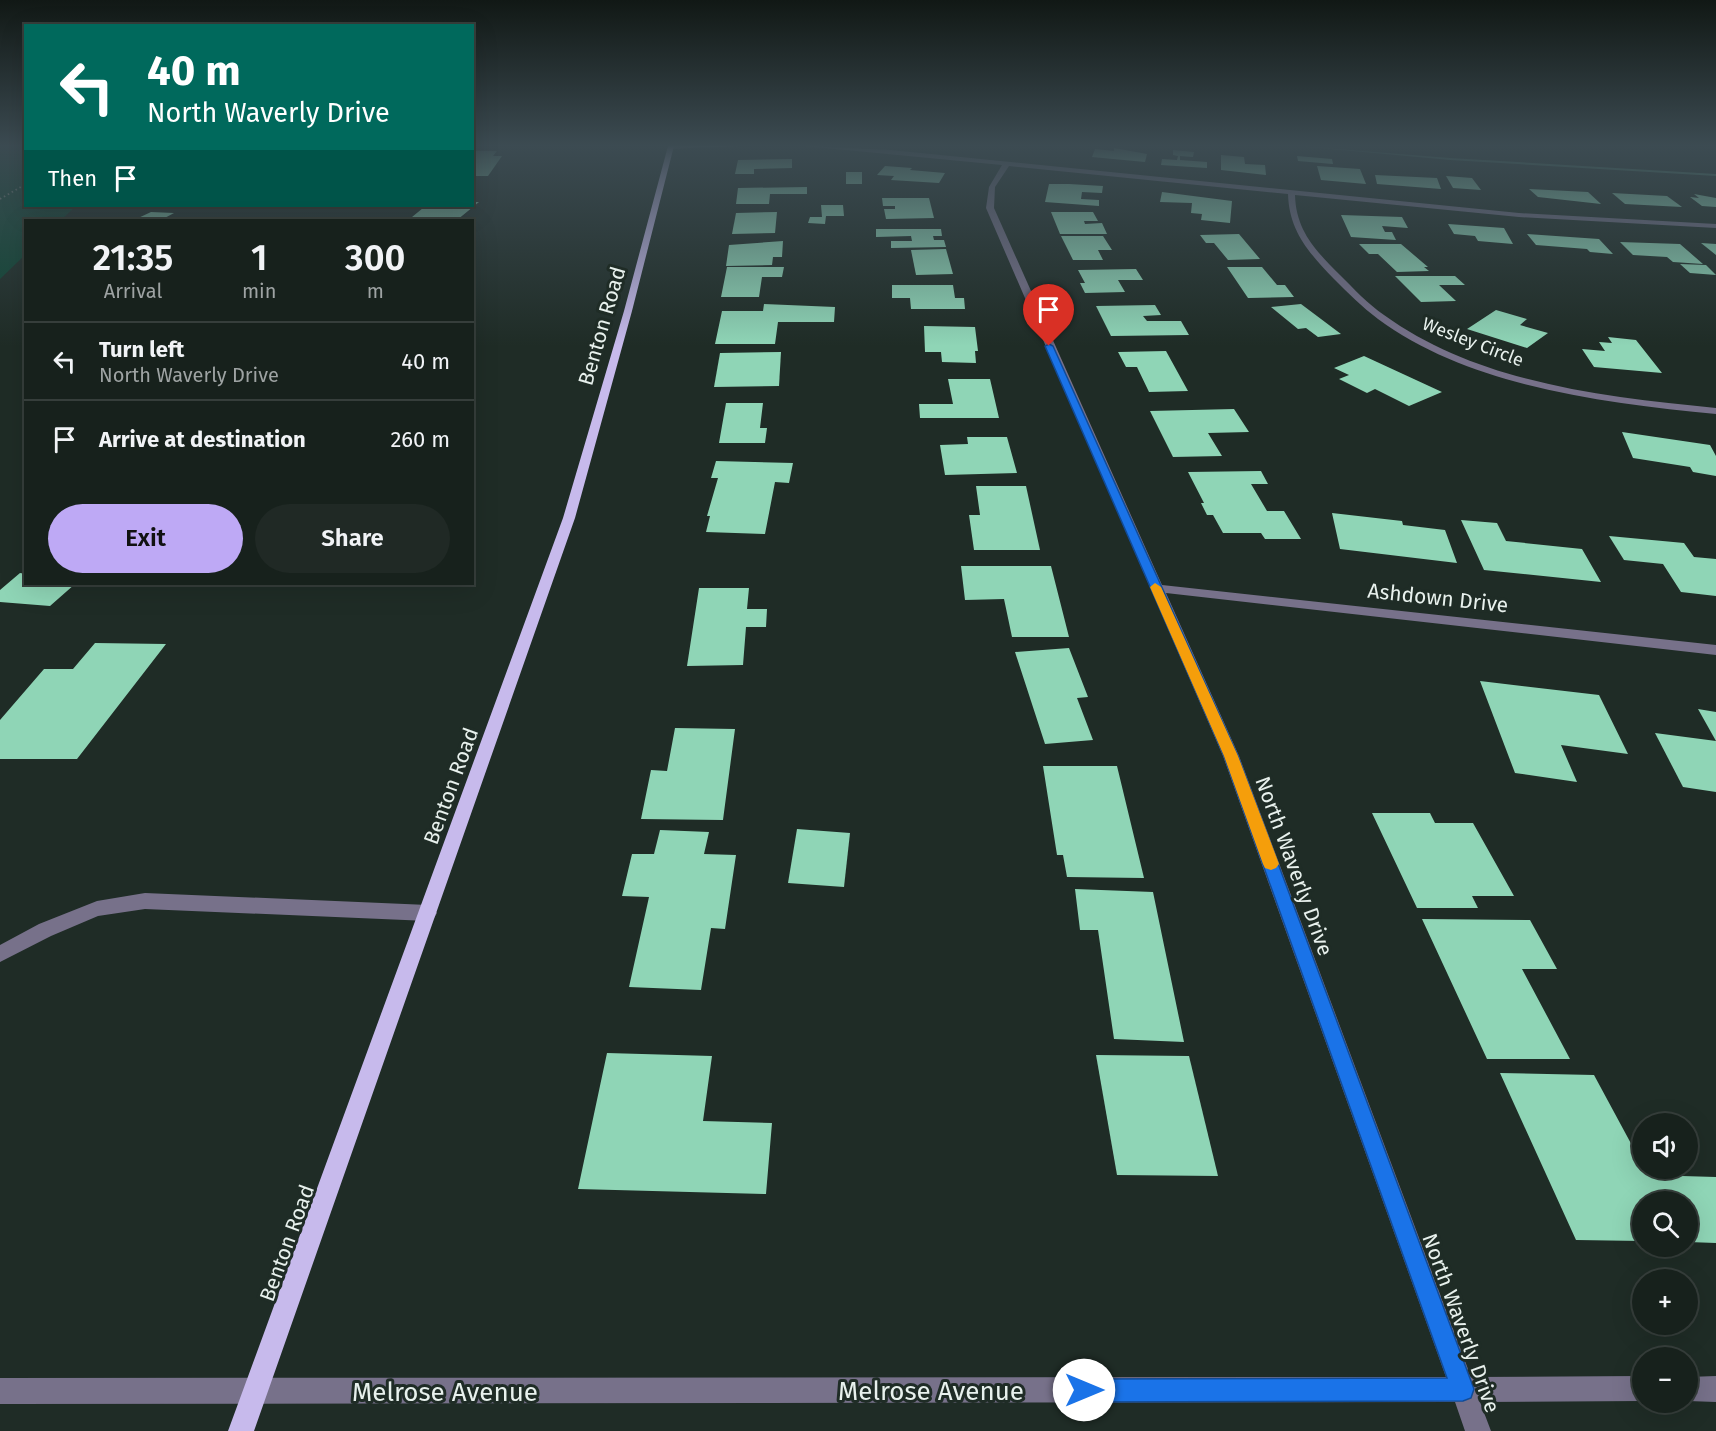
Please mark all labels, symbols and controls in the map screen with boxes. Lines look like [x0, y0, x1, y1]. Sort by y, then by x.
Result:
text: 40 m [147, 46, 241, 96]
icon: left [48, 48, 126, 126]
text: North Waverly Drive [147, 97, 390, 129]
icon: arrive [109, 162, 142, 195]
text: Then [48, 165, 97, 192]
text: 21:35 [93, 236, 173, 280]
text: 1 [251, 236, 267, 280]
text: 300 [345, 236, 405, 280]
street label: Benton Road [573, 264, 631, 388]
text: Arrival [104, 279, 162, 303]
text: min [242, 279, 276, 303]
text: m [367, 279, 384, 303]
pin [1023, 284, 1074, 346]
icon: arrive [1032, 293, 1065, 326]
street label: Wesley Circle [1419, 313, 1527, 371]
text: Turn left [99, 336, 184, 363]
icon: left [48, 345, 81, 378]
text: 40 m [401, 348, 450, 375]
text: North Waverly Drive [99, 363, 279, 387]
icon: arrive [48, 423, 81, 456]
text: Arrive at destination [99, 426, 306, 453]
text: 260 m [390, 426, 450, 453]
button: Exit [48, 504, 243, 573]
button: Share [255, 504, 450, 573]
street label: Ashdown Drive [1366, 578, 1510, 618]
street label: Benton Road [418, 724, 484, 848]
street label: North Waverly Drive [1249, 773, 1339, 959]
map controls [1632, 1113, 1698, 1413]
button: sound [1632, 1113, 1698, 1179]
street label: Benton Road [254, 1181, 320, 1305]
button: search [1632, 1191, 1698, 1257]
street label: North Waverly Drive [1416, 1230, 1506, 1416]
button: + [1632, 1269, 1698, 1335]
button: − [1632, 1347, 1698, 1413]
position arrow [1052, 1358, 1116, 1422]
street label: Melrose Avenue [838, 1376, 1024, 1407]
street label: Melrose Avenue [352, 1377, 538, 1408]

